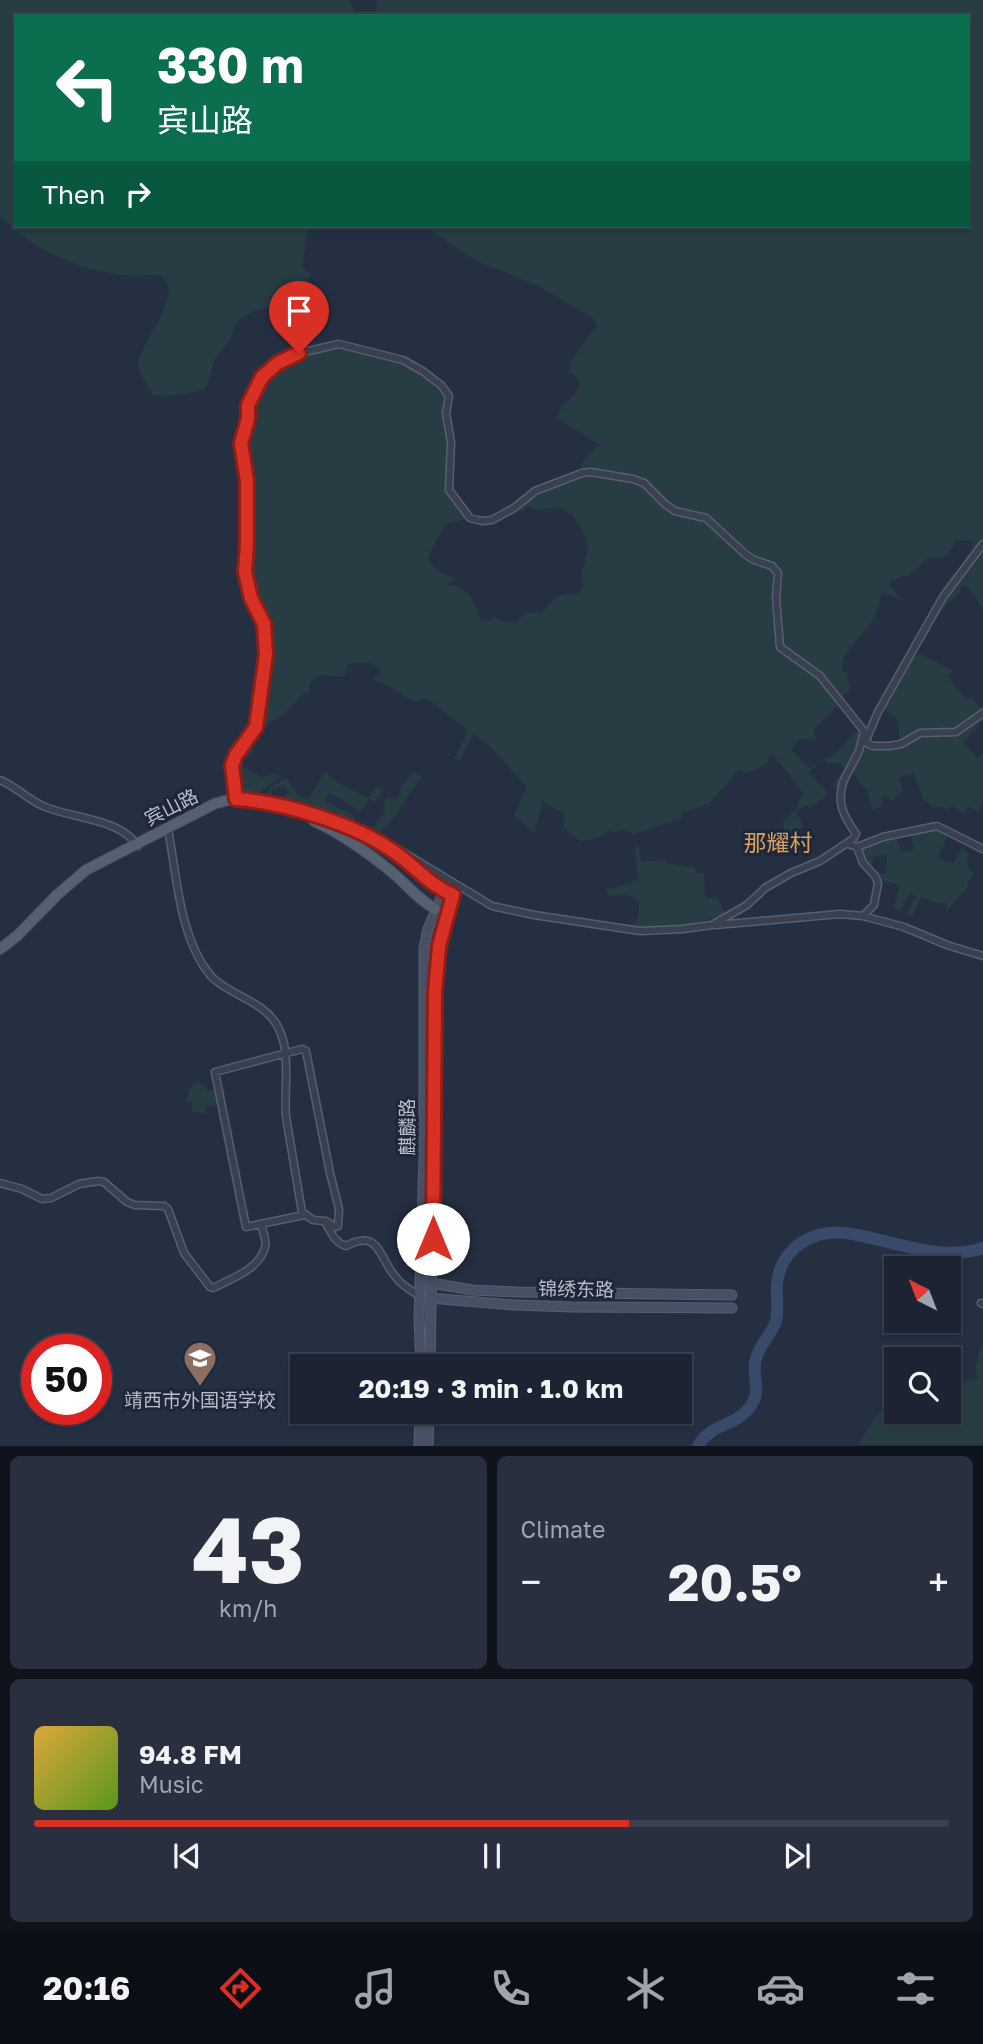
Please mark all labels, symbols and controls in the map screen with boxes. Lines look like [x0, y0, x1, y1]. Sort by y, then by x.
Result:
text: 330 m [157, 35, 304, 94]
icon: left [42, 42, 133, 133]
text: 宾山路 [157, 101, 253, 139]
icon: right [119, 175, 157, 213]
text: Then [42, 179, 105, 210]
pin [269, 281, 329, 353]
icon: arrive [280, 292, 318, 330]
street label: 宾山路 [140, 783, 201, 830]
district label: 那耀村 [744, 828, 813, 856]
street label: 麒麟路 [395, 1098, 418, 1156]
position arrow [396, 1202, 470, 1276]
north arrow [884, 1256, 961, 1334]
map controls [884, 1256, 961, 1424]
street label: 锦绣东路 [538, 1276, 614, 1301]
speed limit sign: 50 [21, 1334, 112, 1425]
school or university icon: 靖西市外国语学校 [181, 1339, 219, 1388]
button: search [884, 1347, 961, 1424]
text: 20:19 · 3 min · 1.0 km [359, 1373, 623, 1404]
place label: 靖西市外国语学校 [124, 1388, 276, 1411]
text: 43 [192, 1494, 304, 1603]
text: Climate [521, 1515, 605, 1543]
text: 20.5° [668, 1550, 802, 1612]
text: − [521, 1559, 541, 1604]
text: + [928, 1559, 949, 1604]
text: km/h [219, 1594, 278, 1622]
text: 94.8 FM [139, 1739, 242, 1770]
text: Music [139, 1770, 204, 1798]
icon: previous [168, 1837, 206, 1875]
icon: pause [473, 1837, 511, 1875]
icon: next [778, 1837, 816, 1875]
icon: directions [216, 1964, 265, 2013]
icon: music [351, 1964, 400, 2013]
icon: phone [486, 1964, 535, 2013]
icon: climate [621, 1964, 670, 2013]
icon: car [756, 1964, 805, 2013]
icon: filters [891, 1964, 940, 2013]
text: 20:16 [43, 1969, 130, 2007]

